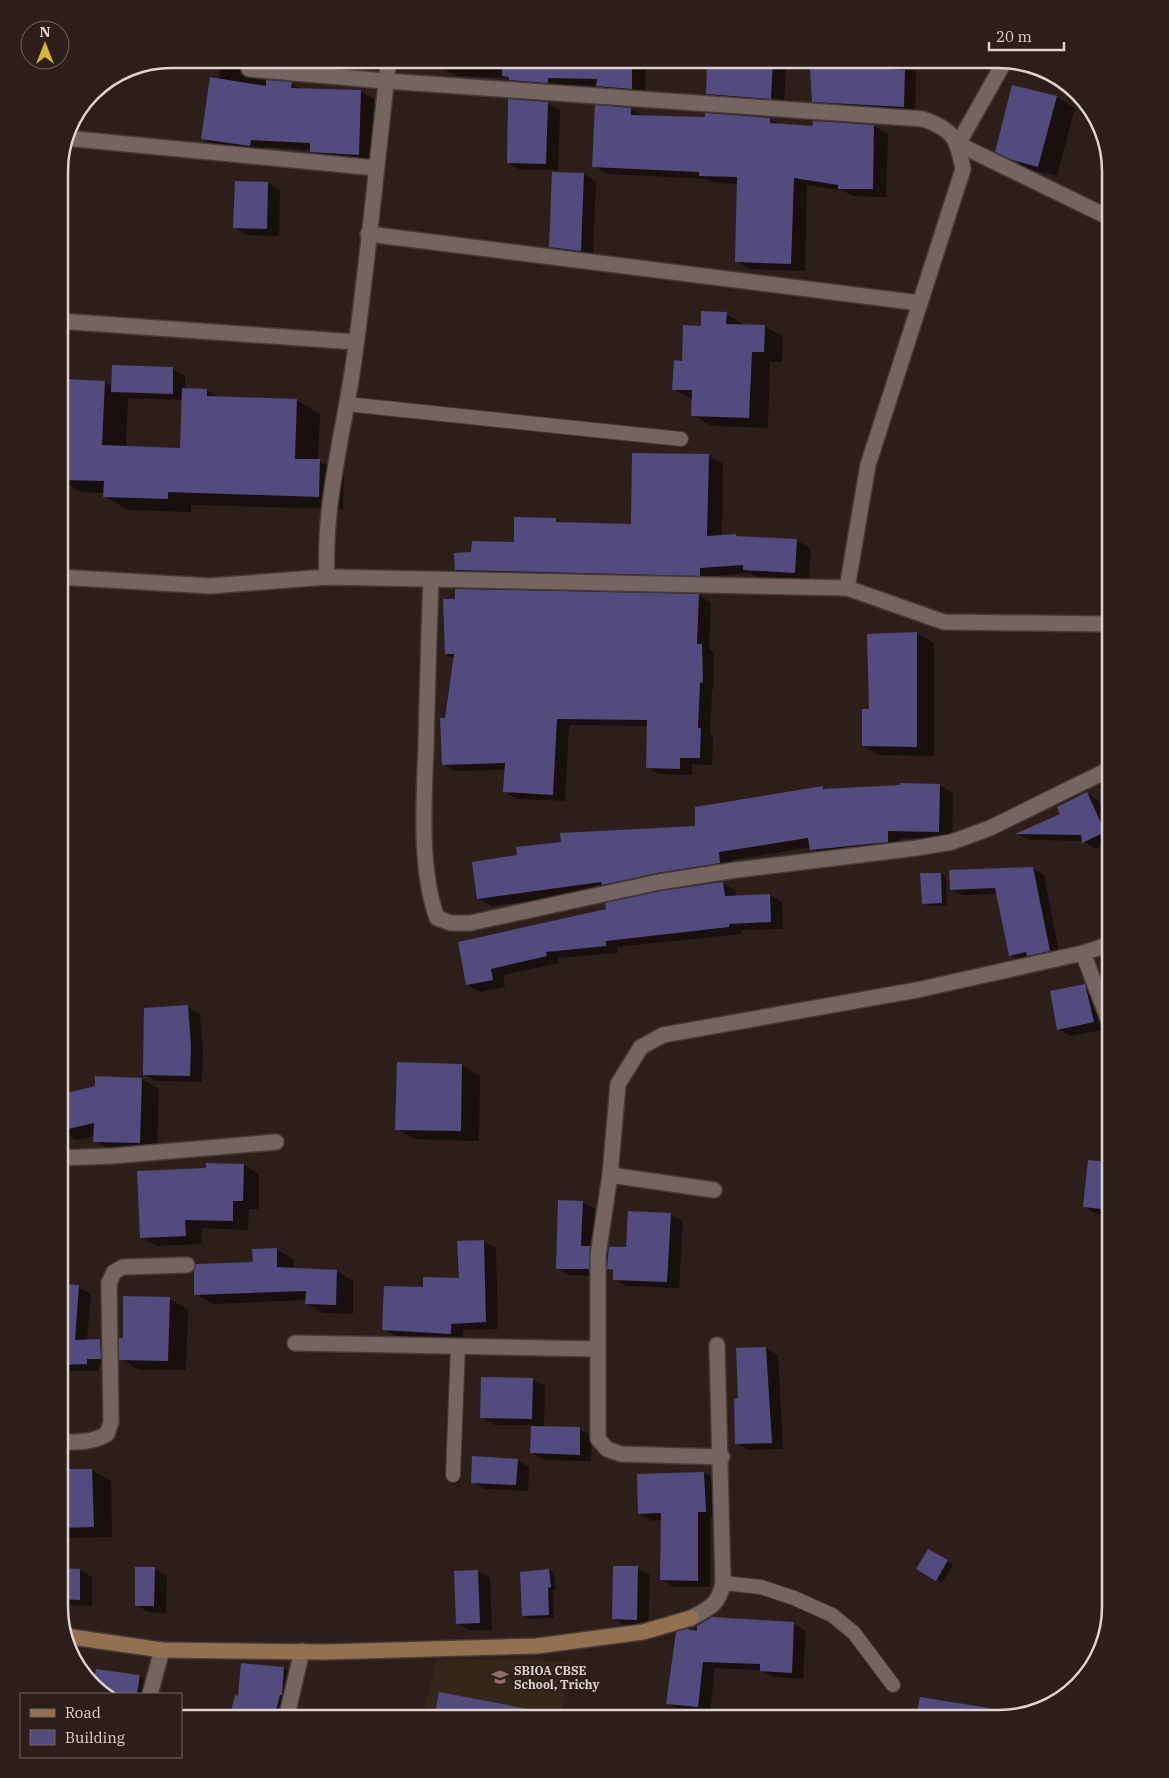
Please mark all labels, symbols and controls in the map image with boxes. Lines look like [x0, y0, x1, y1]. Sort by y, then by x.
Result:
north arrow [20, 20, 70, 70]
scale bar [989, 20, 1064, 52]
text: N [39, 23, 51, 41]
text: 20 m [996, 27, 1032, 46]
place label: SBIOA CBSE School, Trichy [514, 1663, 599, 1692]
school or university icon: SBIOA CBSE School, Trichy [490, 1667, 510, 1687]
legend [20, 1693, 182, 1758]
text: Road [65, 1703, 101, 1722]
text: Building [65, 1728, 125, 1747]

